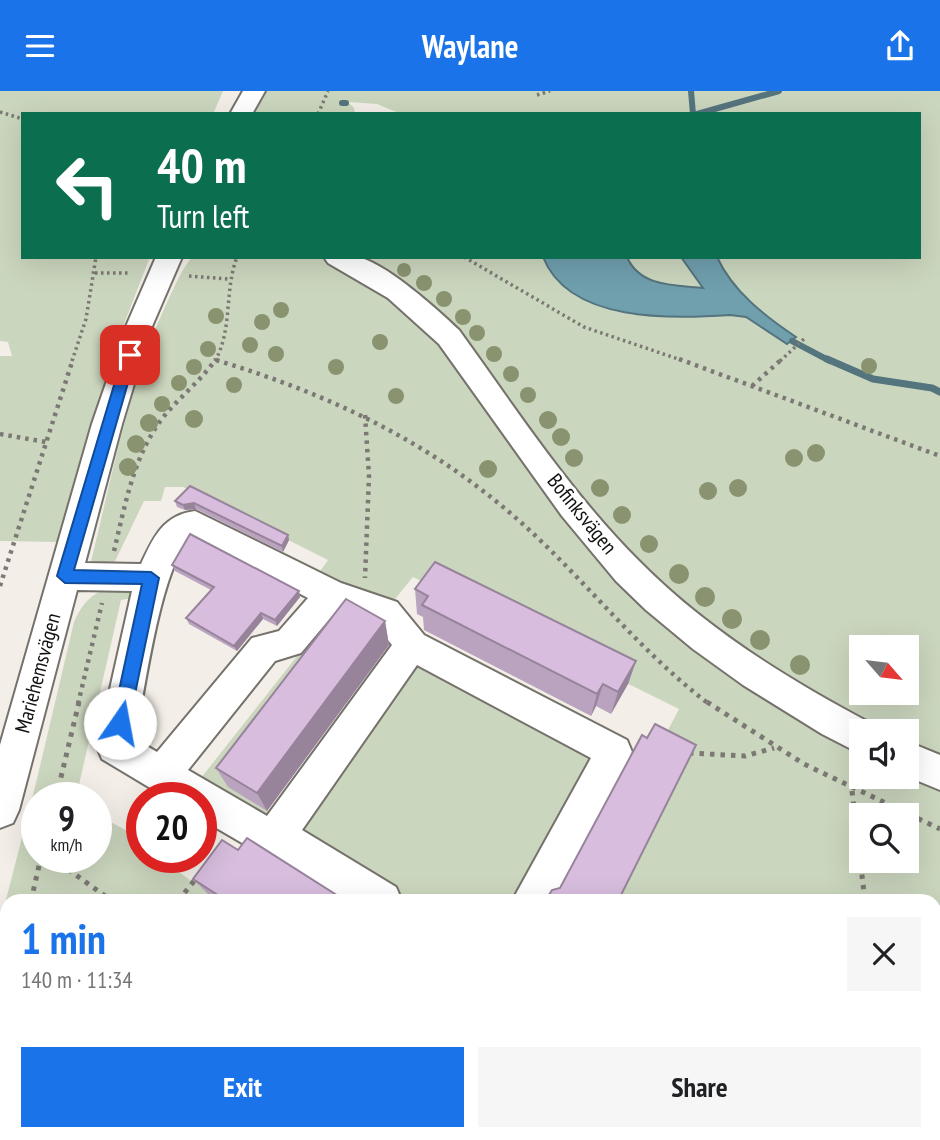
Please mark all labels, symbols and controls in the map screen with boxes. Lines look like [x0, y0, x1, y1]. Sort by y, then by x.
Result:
text: Waylane [422, 25, 518, 67]
icon: menu [21, 27, 59, 65]
icon: share [881, 27, 919, 65]
text: 40 m [157, 133, 246, 197]
icon: left [42, 140, 133, 231]
text: Turn left [157, 195, 249, 237]
pin [100, 325, 160, 385]
icon: arrive [111, 336, 149, 374]
street label: Bofinksvägen [542, 468, 623, 560]
street label: Mariehemsvägen [9, 610, 66, 736]
north arrow [849, 635, 919, 705]
map controls [849, 635, 919, 873]
position arrow [83, 686, 157, 760]
button: sound [849, 719, 919, 789]
speed limit sign: 20 [126, 782, 217, 873]
text: 9 [58, 795, 75, 841]
button: search [849, 803, 919, 873]
text: km/h [51, 833, 82, 856]
text: 1 min [21, 911, 106, 966]
button: close [847, 917, 921, 991]
text: 140 m · 11:34 [21, 965, 133, 994]
button: Exit [21, 1047, 464, 1127]
button: Share [478, 1047, 921, 1127]

